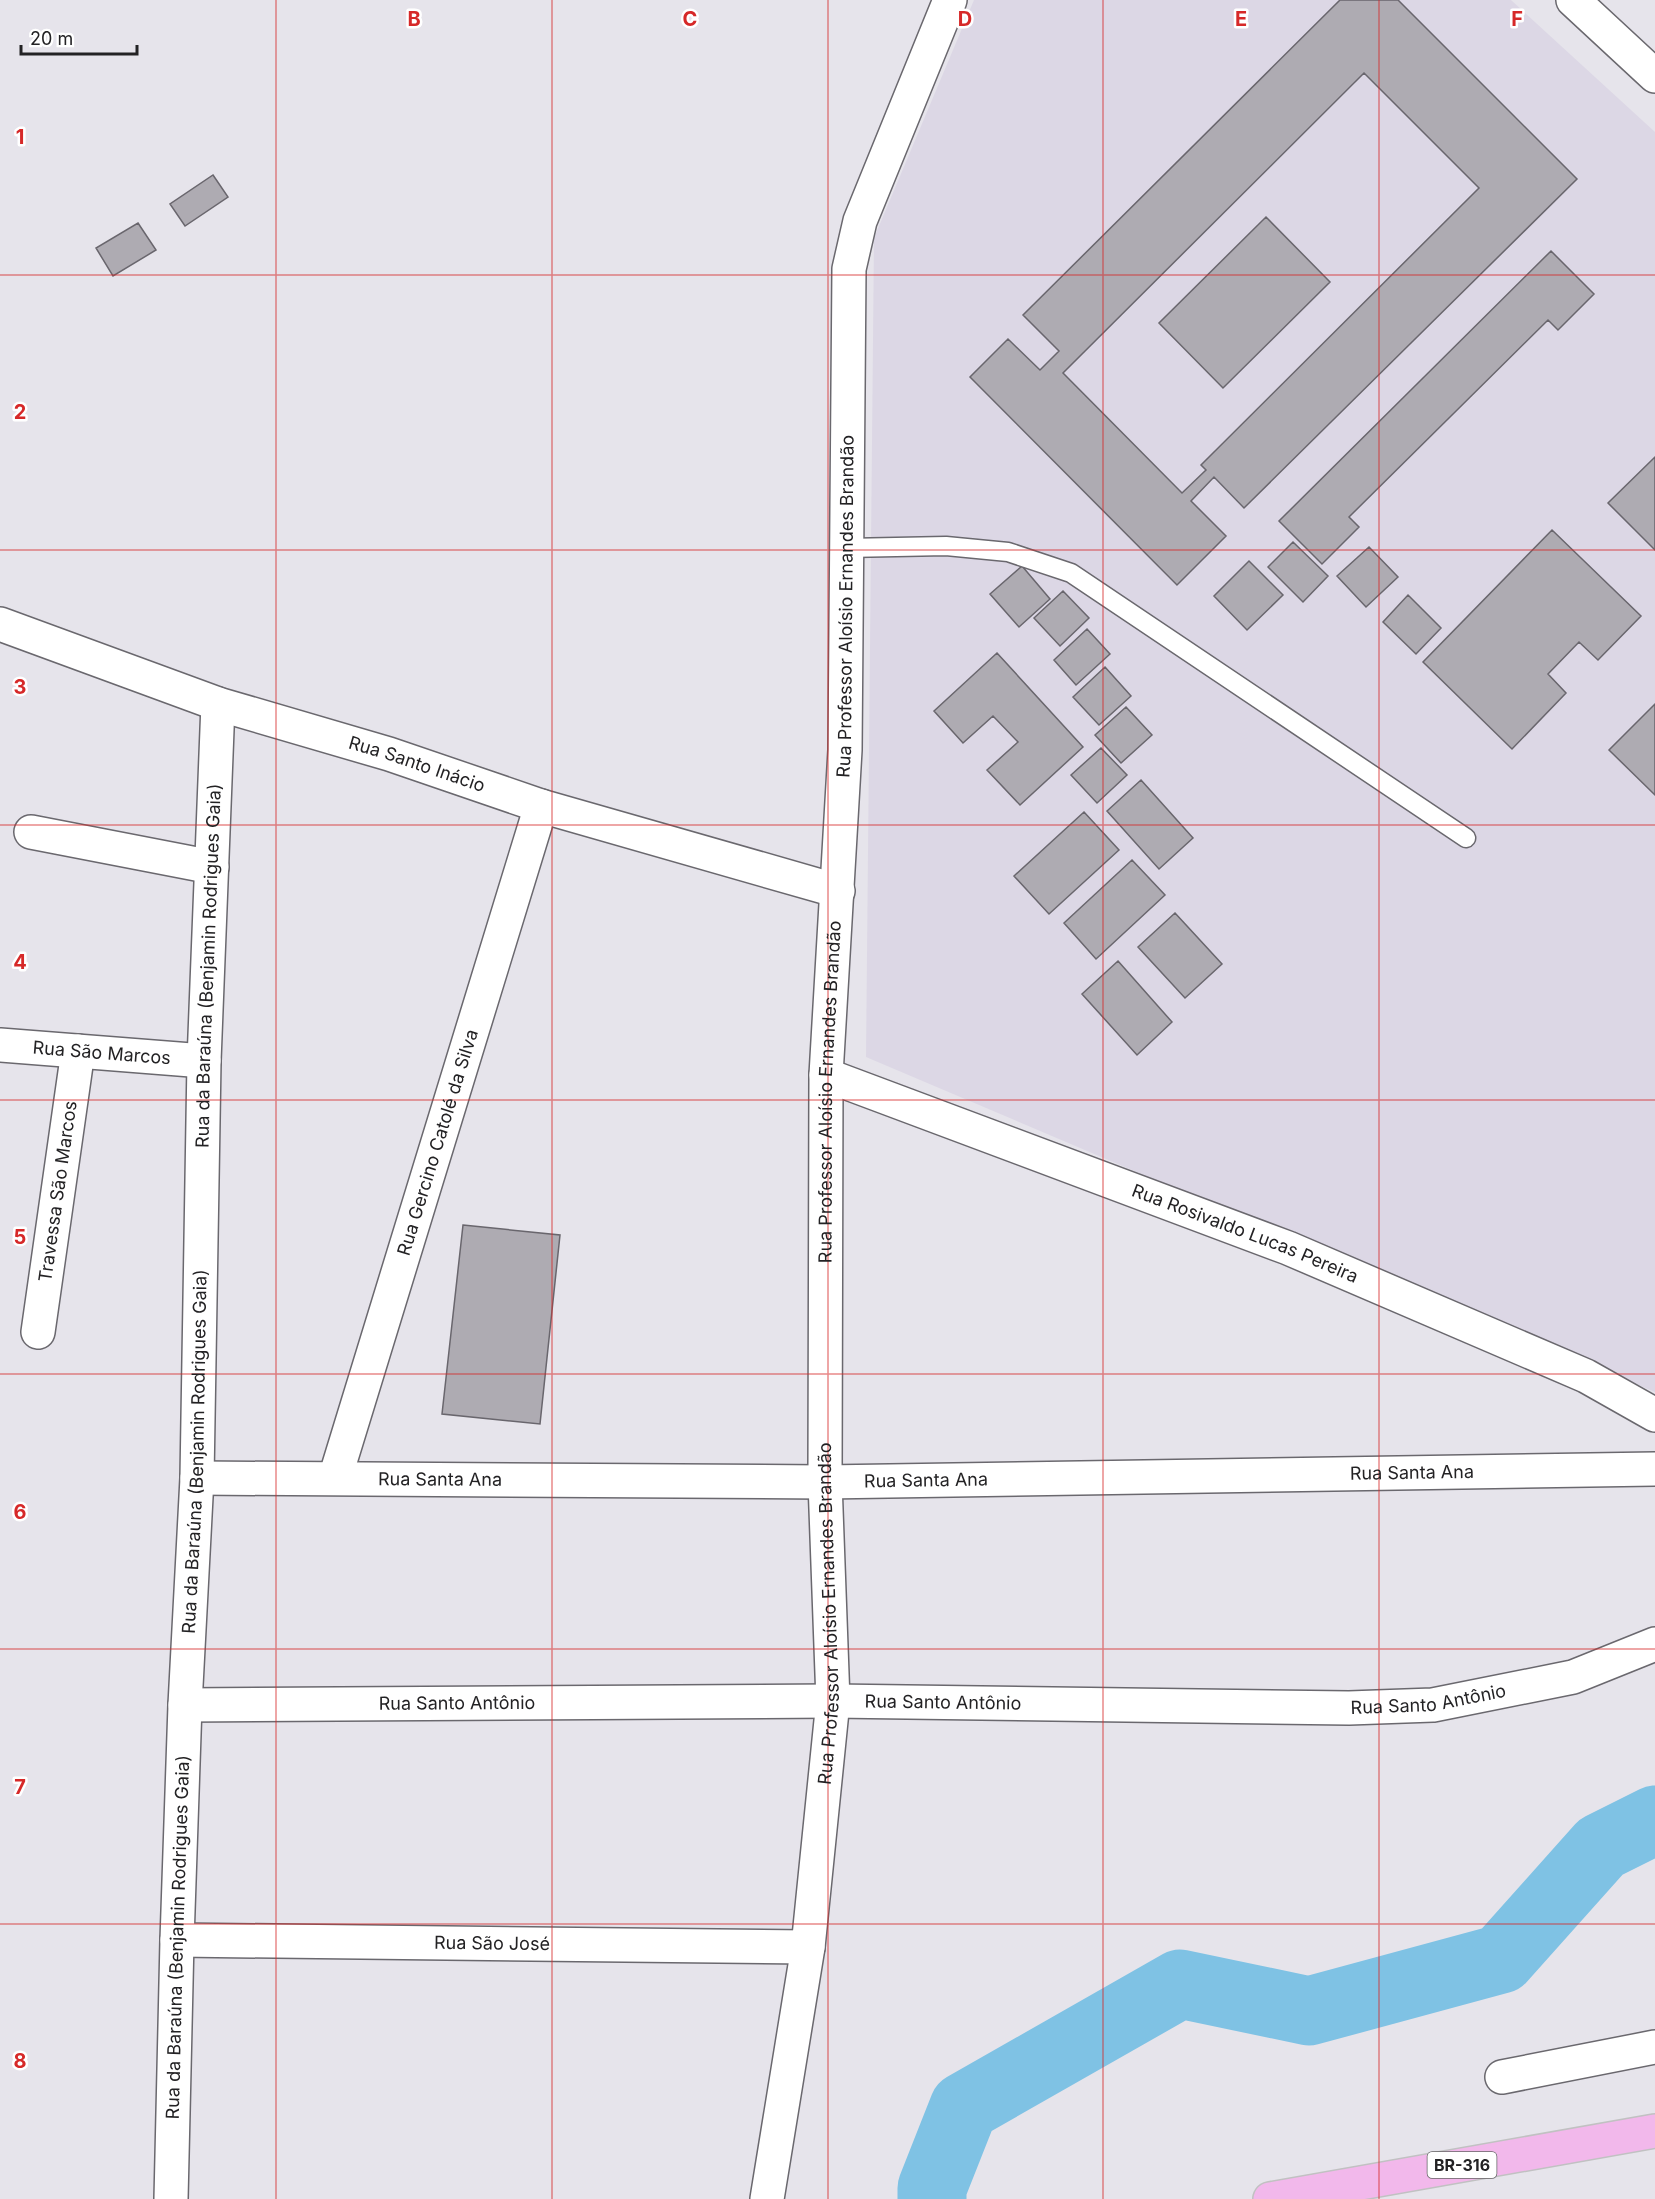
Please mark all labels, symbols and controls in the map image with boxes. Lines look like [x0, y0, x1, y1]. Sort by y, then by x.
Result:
text: B [407, 7, 421, 31]
text: C [683, 7, 697, 31]
text: D [958, 7, 972, 31]
text: E [1235, 7, 1247, 31]
text: F [1511, 7, 1523, 31]
scale bar [21, 18, 136, 56]
text: 20 m [30, 28, 73, 49]
text: 1 [16, 125, 24, 149]
text: 2 [14, 400, 26, 424]
street label: Rua Professor Aloísio Ernandes Brandão [832, 435, 858, 778]
text: 3 [14, 675, 26, 699]
street label: Rua Santo Inácio [346, 732, 488, 796]
street label: Rua da Baraúna (Benjamin Rodrigues Gaia) [192, 783, 225, 1148]
street label: Rua Professor Aloísio Ernandes Brandão [815, 920, 845, 1263]
text: 4 [13, 950, 27, 974]
street label: Rua Gercino Catolé da Silva [393, 1027, 482, 1258]
street label: Rua São Marcos [32, 1037, 172, 1068]
street label: Travessa São Marcos [34, 1099, 81, 1283]
street label: Rua Rosivaldo Lucas Pereira [1129, 1180, 1361, 1287]
text: 5 [14, 1225, 26, 1249]
street label: Rua da Baraúna (Benjamin Rodrigues Gaia) [178, 1269, 211, 1634]
street label: Rua Professor Aloísio Ernandes Brandão [814, 1442, 843, 1786]
street label: Rua Santa Ana [1350, 1461, 1474, 1484]
street label: Rua Santa Ana [378, 1468, 502, 1490]
street label: Rua Santa Ana [864, 1468, 988, 1491]
text: 6 [14, 1500, 27, 1524]
street label: Rua Santo Antônio [1350, 1680, 1508, 1718]
street label: Rua Santo Antônio [865, 1690, 1021, 1714]
street label: Rua Santo Antônio [379, 1692, 535, 1714]
street label: Rua da Baraúna (Benjamin Rodrigues Gaia) [162, 1754, 193, 2120]
text: 7 [14, 1775, 26, 1799]
street label: Rua São José [434, 1932, 550, 1954]
text: 8 [13, 2049, 27, 2073]
road number: BR-316 [1428, 2152, 1496, 2178]

